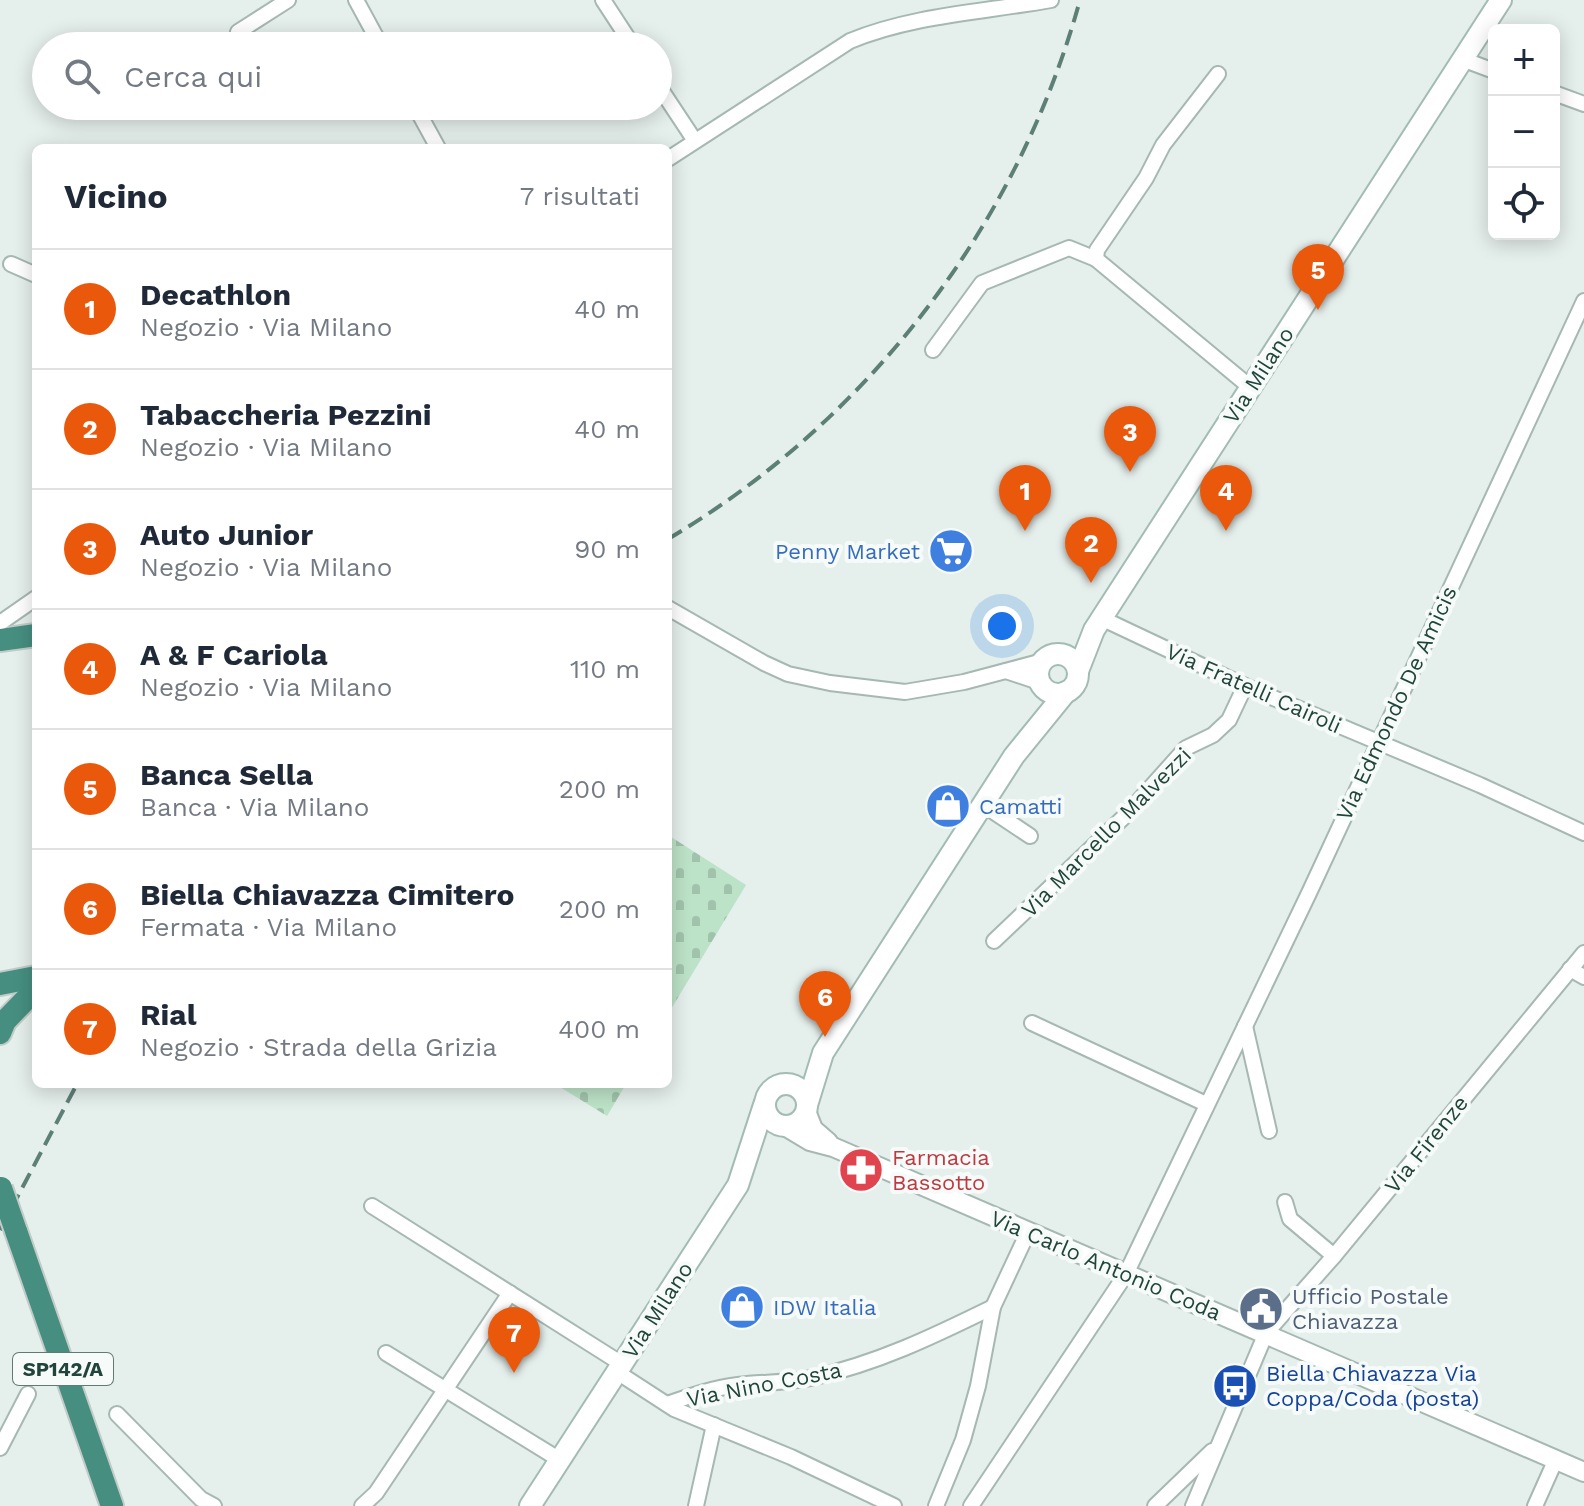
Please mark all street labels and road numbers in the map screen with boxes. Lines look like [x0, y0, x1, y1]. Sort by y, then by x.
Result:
street label: Via Milano [1218, 322, 1299, 428]
street label: Via Edmondo De Amicis [1331, 582, 1462, 824]
street label: Via Fratelli Cairoli [1162, 639, 1345, 738]
street label: Via Marcello Malvezzi [1016, 742, 1196, 922]
street label: Via Firenze [1380, 1091, 1473, 1198]
street label: Via Carlo Antonio Coda [987, 1206, 1225, 1325]
street label: Via Milano [617, 1257, 698, 1363]
road number: SP142/A [13, 1353, 113, 1385]
street label: Via Nino Costa [684, 1357, 844, 1412]

